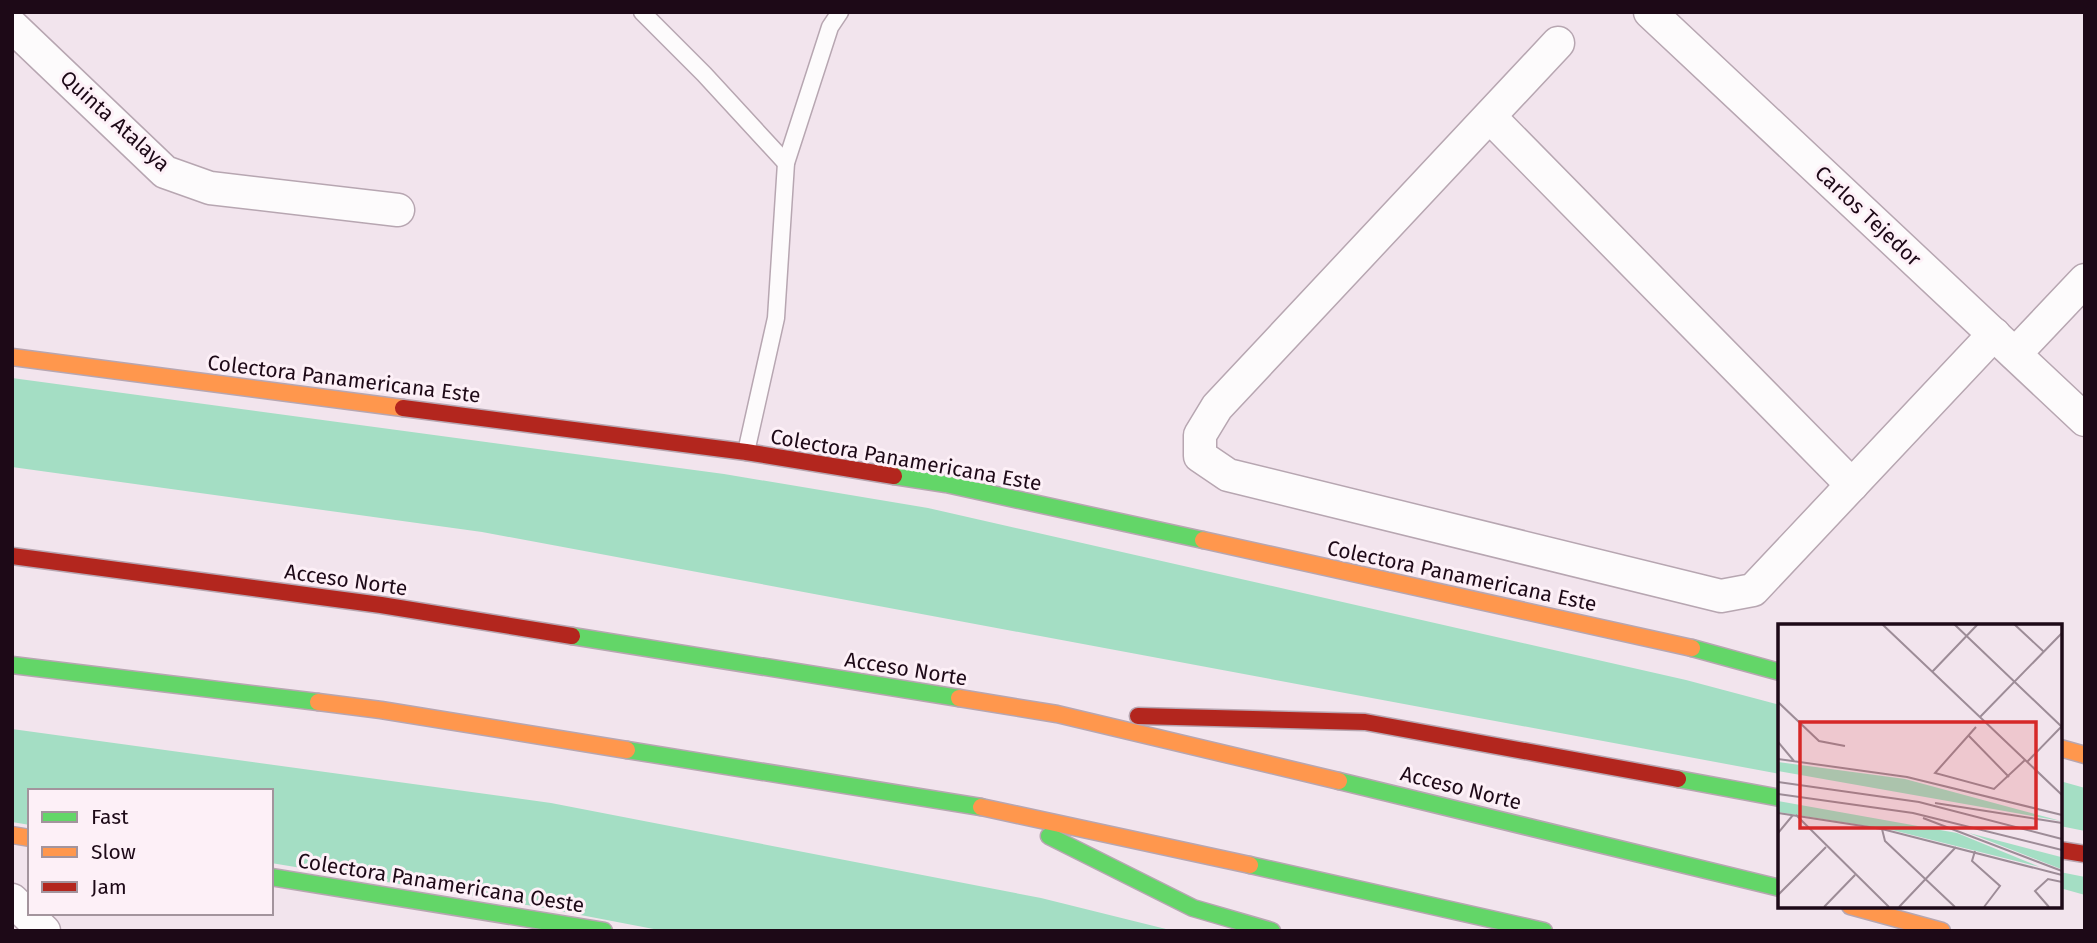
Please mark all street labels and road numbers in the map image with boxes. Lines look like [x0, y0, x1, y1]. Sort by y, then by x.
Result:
street label: Quinta Atalaya [55, 65, 175, 177]
street label: Carlos Tejedor [1809, 160, 1927, 272]
street label: Colectora Panamericana Este [206, 349, 482, 409]
street label: Colectora Panamericana Este [768, 423, 1044, 497]
street label: Colectora Panamericana Este [1325, 535, 1599, 617]
street label: Acceso Norte [283, 559, 409, 601]
street label: Acceso Norte [843, 646, 969, 692]
street label: Acceso Norte [1398, 760, 1524, 816]
street label: Colectora Panamericana Oeste [296, 847, 586, 919]

